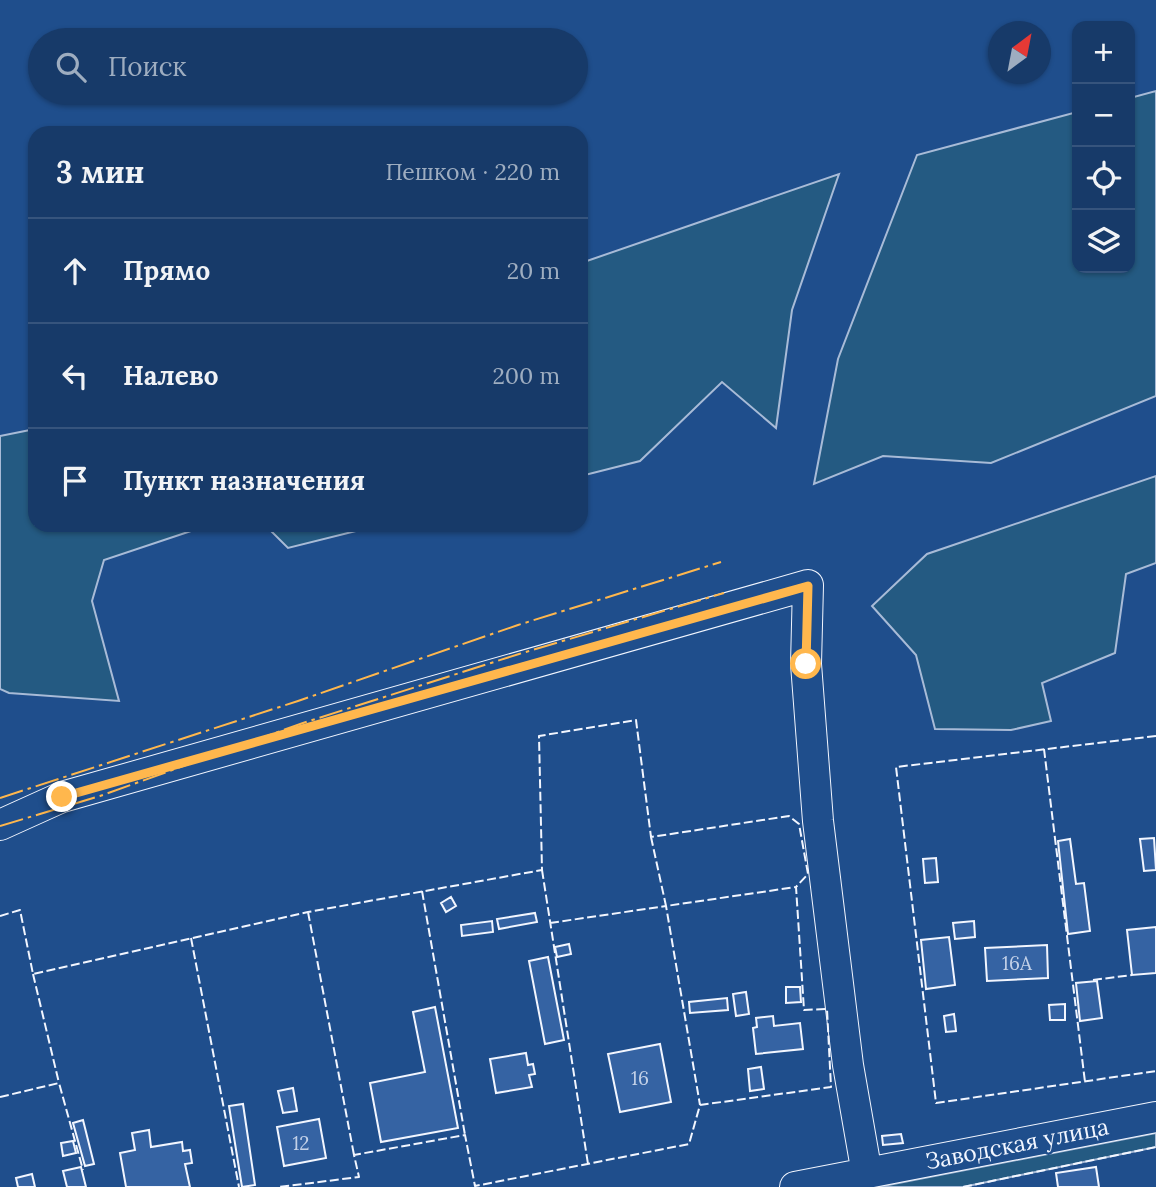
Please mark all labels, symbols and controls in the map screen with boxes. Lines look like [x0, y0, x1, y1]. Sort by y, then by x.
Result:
north arrow [988, 21, 1051, 84]
map controls [1072, 21, 1135, 273]
button: + [1072, 21, 1135, 84]
search box [28, 28, 588, 105]
icon: search [52, 48, 90, 86]
text: Поиск [108, 50, 187, 83]
button: − [1072, 84, 1135, 147]
button: locate [1072, 147, 1135, 210]
text: 3 мин [56, 153, 144, 191]
text: Пешком · 220 m [385, 157, 560, 186]
button: layers [1072, 210, 1135, 273]
icon: ahead [56, 252, 94, 290]
text: Прямо [123, 254, 210, 287]
text: 20 m [507, 256, 560, 285]
icon: left [56, 357, 94, 395]
text: Налево [123, 359, 219, 392]
text: 200 m [492, 361, 560, 390]
icon: arrive [56, 462, 94, 500]
text: Пункт назначения [123, 464, 365, 497]
route start [790, 648, 821, 679]
route end [46, 781, 77, 812]
house number: 16А [1002, 951, 1033, 975]
house number: 16 [631, 1066, 649, 1090]
street label: Заводская улица [923, 1111, 1111, 1176]
house number: 12 [292, 1131, 310, 1155]

